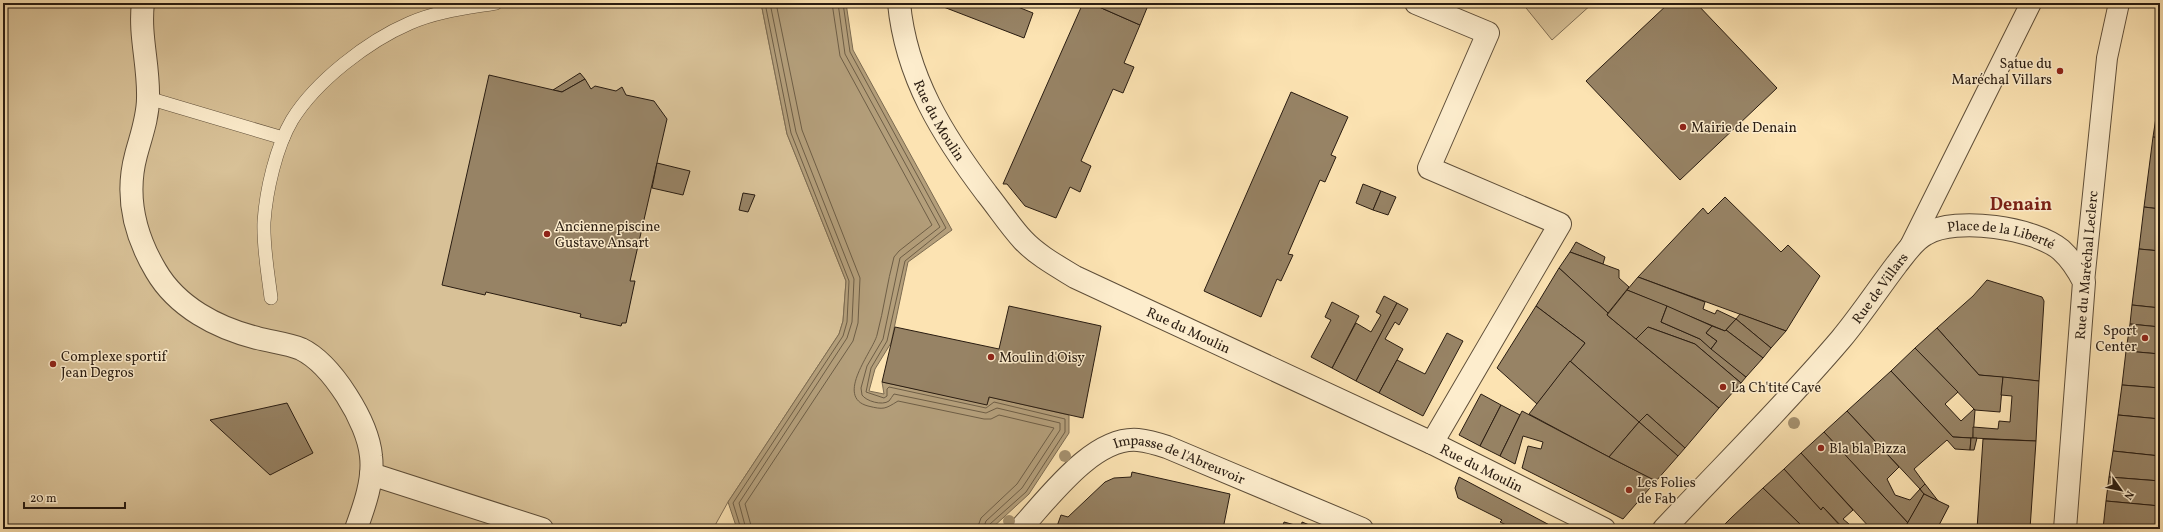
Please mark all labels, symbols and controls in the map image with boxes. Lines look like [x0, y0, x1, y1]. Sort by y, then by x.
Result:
place label: Satue du Maréchal Villars [1951, 55, 2052, 90]
marker: Satue du Maréchal Villars [2055, 66, 2065, 76]
street label: Rue du Moulin [908, 77, 968, 165]
place label: Mairie de Denain [1691, 119, 1797, 138]
marker: Mairie de Denain [1678, 122, 1688, 132]
street label: Rue du Maréchal Leclerc [2072, 190, 2103, 340]
district label: Denain [1990, 193, 2052, 218]
street label: Place de la Liberté [1946, 217, 2058, 255]
place label: Ancienne piscine Gustave Ansart [555, 218, 661, 253]
marker: Ancienne piscine Gustave Ansart [542, 229, 552, 239]
street label: Rue de Villars [1848, 249, 1913, 328]
street label: Rue du Moulin [1143, 304, 1233, 359]
place label: Sport Center [2096, 322, 2137, 357]
marker: Sport Center [2140, 333, 2150, 343]
place label: Complexe sportif Jean Degros [61, 348, 168, 383]
place label: Moulin d'Oisy [999, 349, 1085, 368]
marker: Moulin d'Oisy [986, 352, 996, 362]
marker: Complexe sportif Jean Degros [48, 359, 58, 369]
place label: La Ch'tite Cave [1731, 379, 1821, 398]
marker: La Ch'tite Cave [1718, 382, 1728, 392]
street label: Impasse de l'Abreuvoir [1111, 432, 1248, 490]
place label: Bla bla Pizza [1829, 440, 1907, 459]
street label: Rue du Moulin [1436, 441, 1526, 498]
marker: Bla bla Pizza [1816, 443, 1826, 453]
north arrow [2101, 470, 2141, 510]
place label: Les Folies de Fab [1637, 474, 1696, 509]
scale bar [24, 484, 125, 510]
marker: Les Folies de Fab [1624, 485, 1634, 495]
text: N [2120, 487, 2137, 502]
text: 20 m [30, 491, 57, 507]

